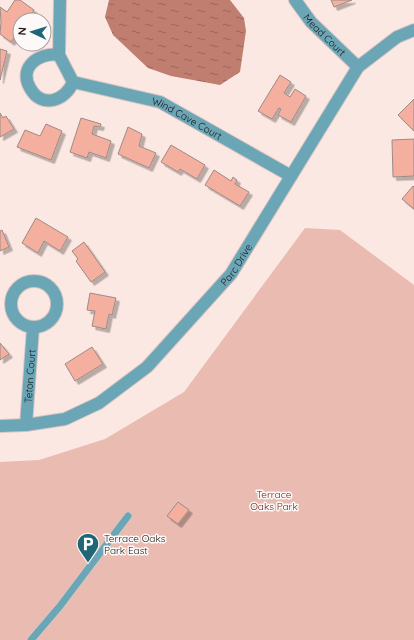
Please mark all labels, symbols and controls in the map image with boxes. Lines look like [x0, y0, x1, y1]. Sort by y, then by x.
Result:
street label: Mead Court [301, 11, 349, 59]
north arrow [12, 12, 52, 52]
text: N [15, 27, 29, 36]
street label: Wind Cave Court [151, 94, 225, 143]
street label: Parc Drive [217, 241, 255, 288]
street label: Teton Court [21, 348, 38, 403]
park label: Terrace Oaks Park [250, 488, 298, 513]
parking icon: Terrace Oaks Park East [75, 531, 101, 564]
place label: Terrace Oaks Park East [104, 532, 166, 557]

